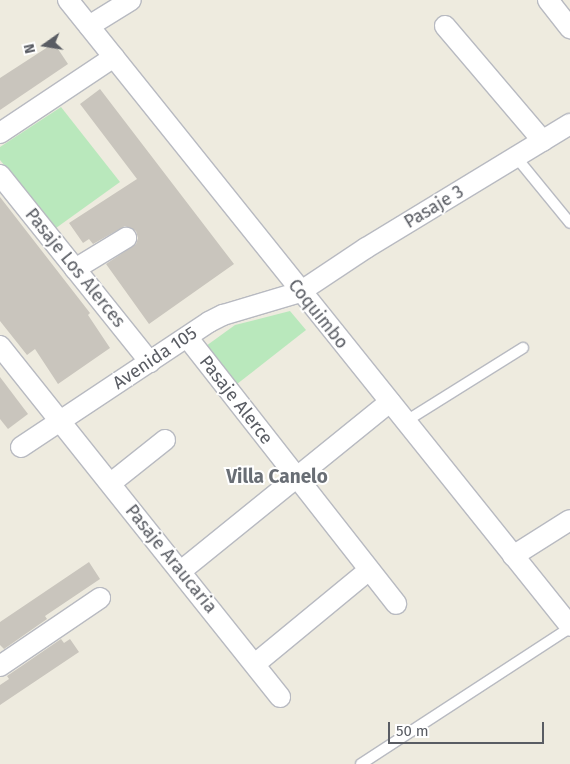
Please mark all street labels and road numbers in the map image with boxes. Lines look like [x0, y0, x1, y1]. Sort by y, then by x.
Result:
street label: Pasaje 3 [400, 181, 468, 233]
street label: Pasaje Los Alerces [20, 204, 130, 332]
street label: Coquimbo [283, 275, 353, 353]
street label: Avenida 105 [109, 322, 201, 394]
street label: Pasaje Alerce [195, 351, 277, 449]
street label: Pasaje Araucaria [121, 500, 221, 618]

